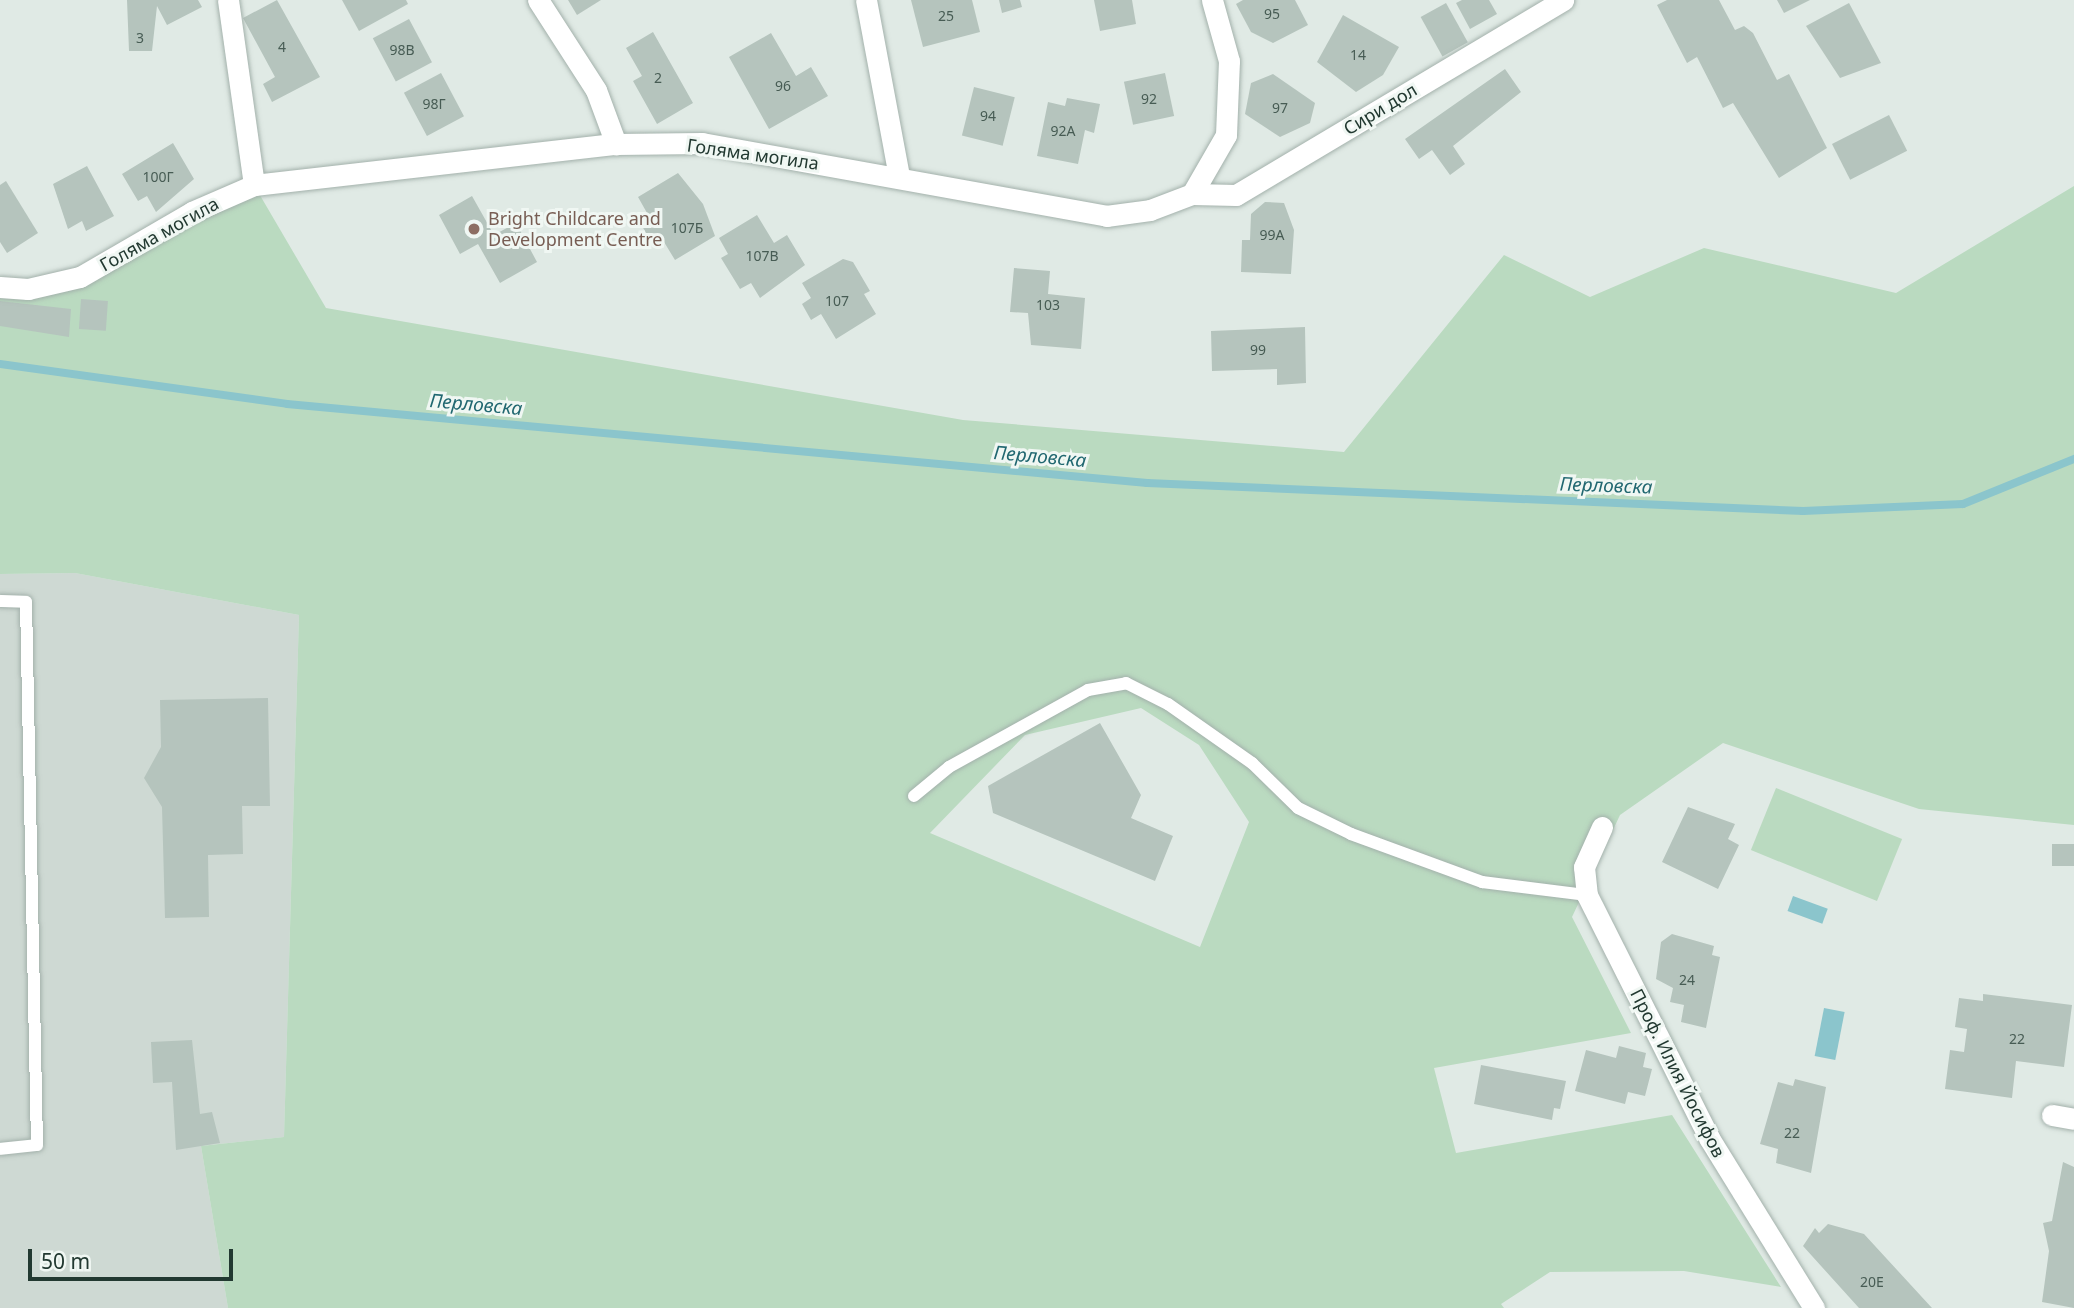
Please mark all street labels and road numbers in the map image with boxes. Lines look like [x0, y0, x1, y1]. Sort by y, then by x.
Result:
street label: Сири дол [1339, 79, 1421, 139]
street label: Голяма могила [686, 134, 820, 174]
street label: Голяма могила [96, 192, 222, 276]
street label: Проф. Илия Йосифов [1626, 985, 1730, 1161]

